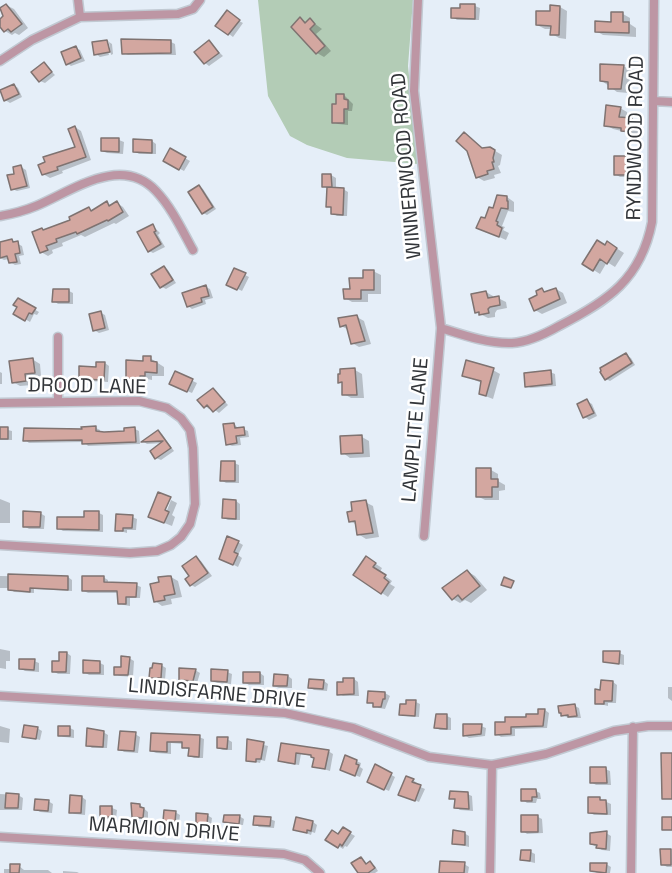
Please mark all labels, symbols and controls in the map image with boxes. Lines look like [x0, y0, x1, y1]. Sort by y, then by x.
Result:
street label: RYNDWOOD ROAD [623, 55, 649, 221]
street label: WINNERWOOD ROAD [387, 72, 427, 260]
street label: LAMPLITE LANE [398, 357, 434, 503]
street label: DROOD LANE [27, 374, 147, 400]
street label: LINDISFARNE DRIVE [127, 674, 307, 714]
street label: MARMION DRIVE [88, 813, 240, 847]

